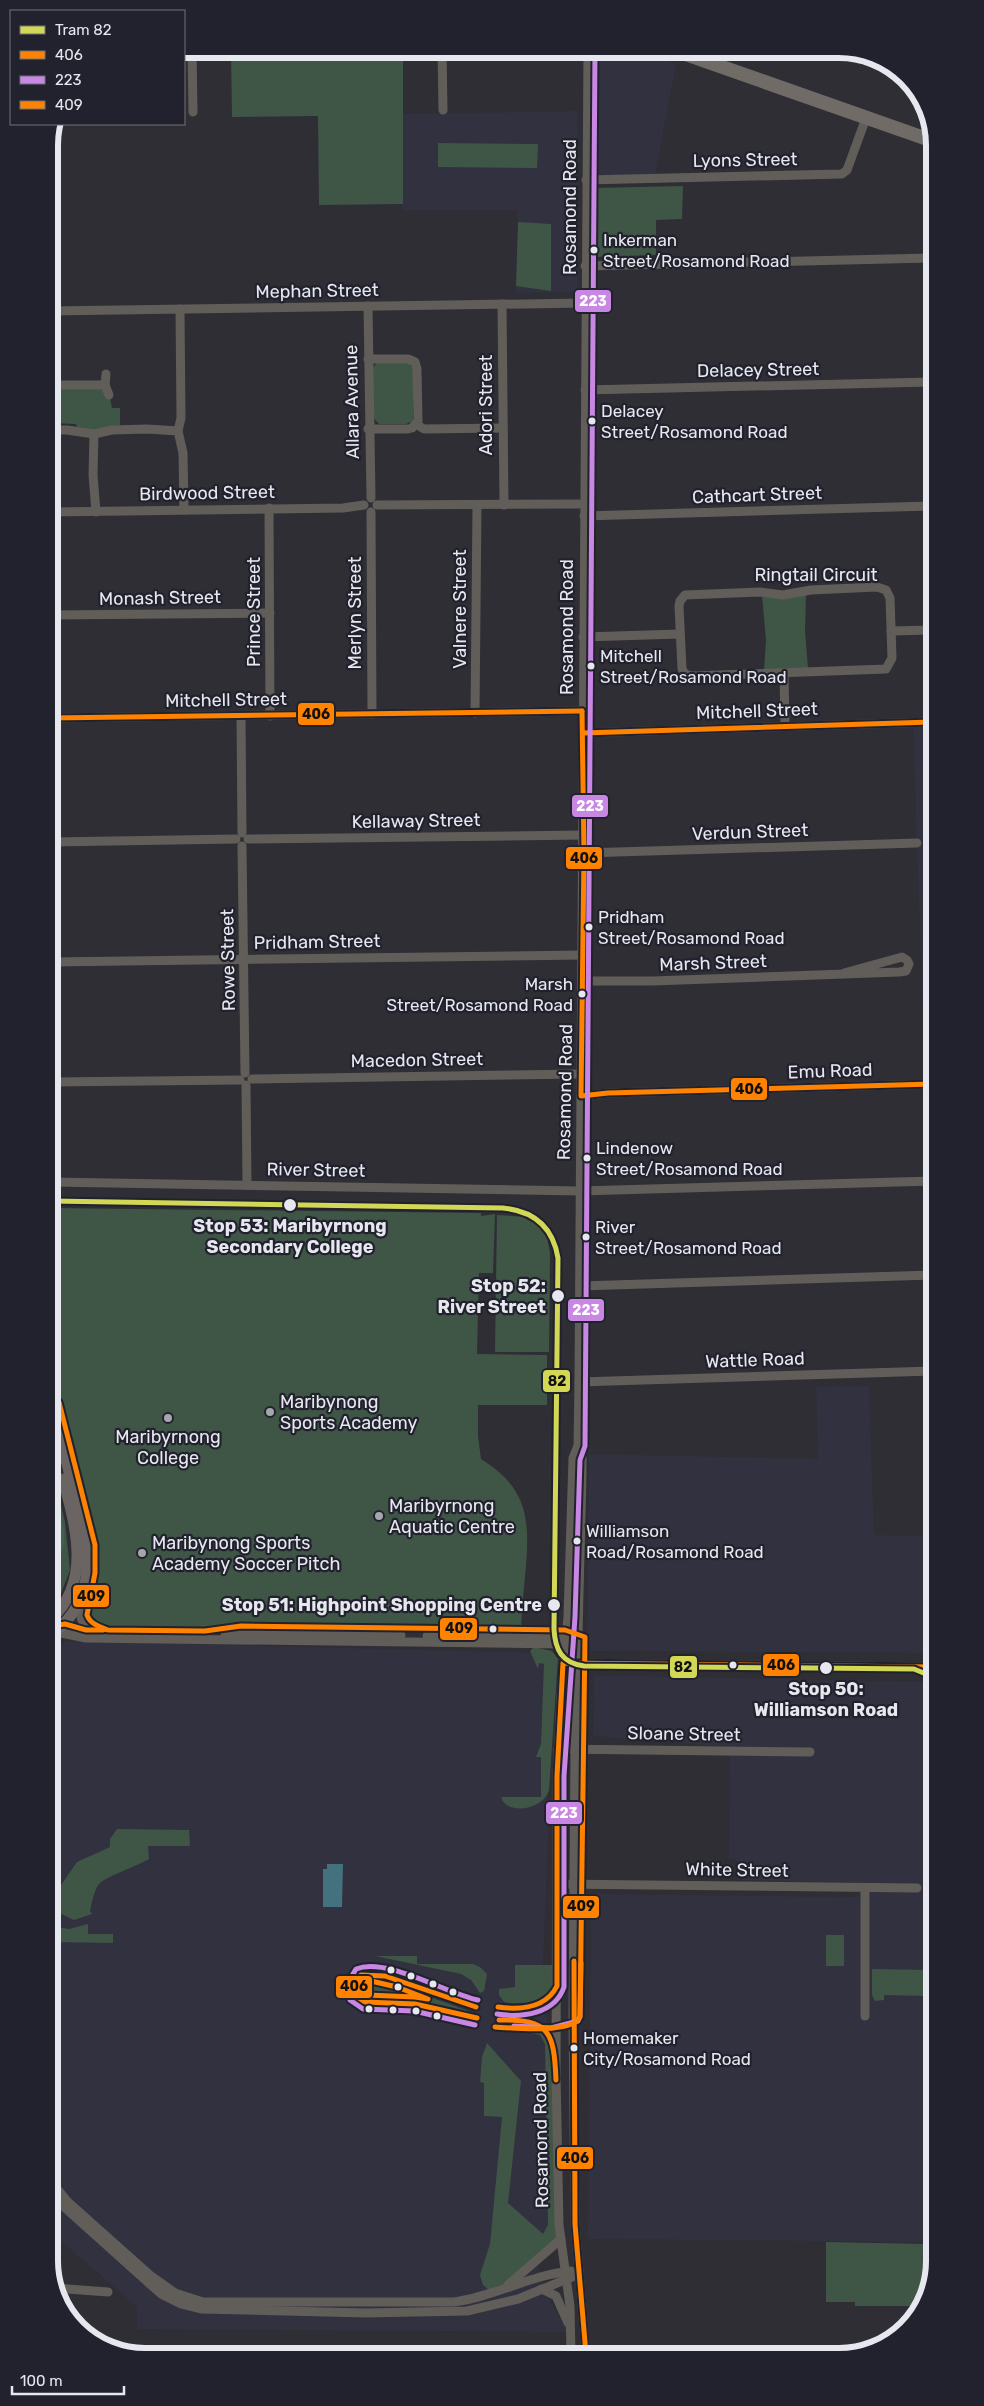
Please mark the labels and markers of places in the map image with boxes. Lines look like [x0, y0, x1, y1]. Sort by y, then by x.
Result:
place label: Inkerman Street/Rosamond Road [603, 230, 790, 271]
marker: Inkerman Street/Rosamond Road [589, 245, 599, 255]
place label: Delacey Street/Rosamond Road [601, 401, 788, 442]
marker: Delacey Street/Rosamond Road [587, 416, 597, 426]
place label: Mitchell Street/Rosamond Road [600, 646, 787, 687]
marker: Mitchell Street/Rosamond Road [586, 661, 596, 671]
place label: Pridham Street/Rosamond Road [598, 907, 785, 948]
marker: Pridham Street/Rosamond Road [584, 922, 594, 932]
place label: Marsh Street/Rosamond Road [387, 974, 573, 1015]
marker: Marsh Street/Rosamond Road [577, 989, 587, 999]
place label: Lindenow Street/Rosamond Road [596, 1138, 783, 1179]
marker: Lindenow Street/Rosamond Road [582, 1153, 592, 1163]
marker: Stop 53: Maribyrnong Secondary College [282, 1197, 298, 1213]
place label: Stop 53: Maribyrnong Secondary College [193, 1215, 387, 1258]
place label: River Street/Rosamond Road [595, 1217, 782, 1258]
marker: River Street/Rosamond Road [581, 1232, 591, 1242]
place label: Stop 52: River Street [438, 1275, 546, 1318]
marker: Stop 52: River Street [550, 1288, 566, 1304]
place label: Maribynong Sports Academy [280, 1391, 418, 1434]
marker: Maribynong Sports Academy [264, 1406, 276, 1418]
marker: Maribyrnong College [162, 1412, 174, 1424]
place label: Maribyrnong College [115, 1426, 221, 1469]
place label: Maribyrnong Aquatic Centre [389, 1495, 515, 1538]
marker: Maribyrnong Aquatic Centre [373, 1510, 385, 1522]
place label: Williamson Road/Rosamond Road [586, 1521, 764, 1562]
place label: Maribynong Sports Academy Soccer Pitch [152, 1532, 340, 1575]
marker: Williamson Road/Rosamond Road [572, 1536, 582, 1546]
marker: Maribynong Sports Academy Soccer Pitch [136, 1547, 148, 1559]
place label: Stop 51: Highpoint Shopping Centre [222, 1594, 542, 1616]
marker: Stop 51: Highpoint Shopping Centre [546, 1597, 562, 1613]
unlabelled marker [488, 1624, 498, 1634]
unlabelled marker [728, 1660, 738, 1670]
marker: Stop 50: Williamson Road [818, 1660, 834, 1676]
place label: Stop 50: Williamson Road [754, 1678, 898, 1721]
unlabelled marker [386, 1965, 396, 1975]
unlabelled marker [406, 1971, 416, 1981]
unlabelled marker [428, 1979, 438, 1989]
unlabelled marker [393, 1982, 403, 1992]
unlabelled marker [448, 1987, 458, 1997]
unlabelled marker [364, 2004, 374, 2014]
unlabelled marker [388, 2005, 398, 2015]
unlabelled marker [411, 2006, 421, 2016]
unlabelled marker [432, 2011, 442, 2021]
place label: Homemaker City/Rosamond Road [583, 2028, 751, 2069]
marker: Homemaker City/Rosamond Road [569, 2043, 579, 2053]

